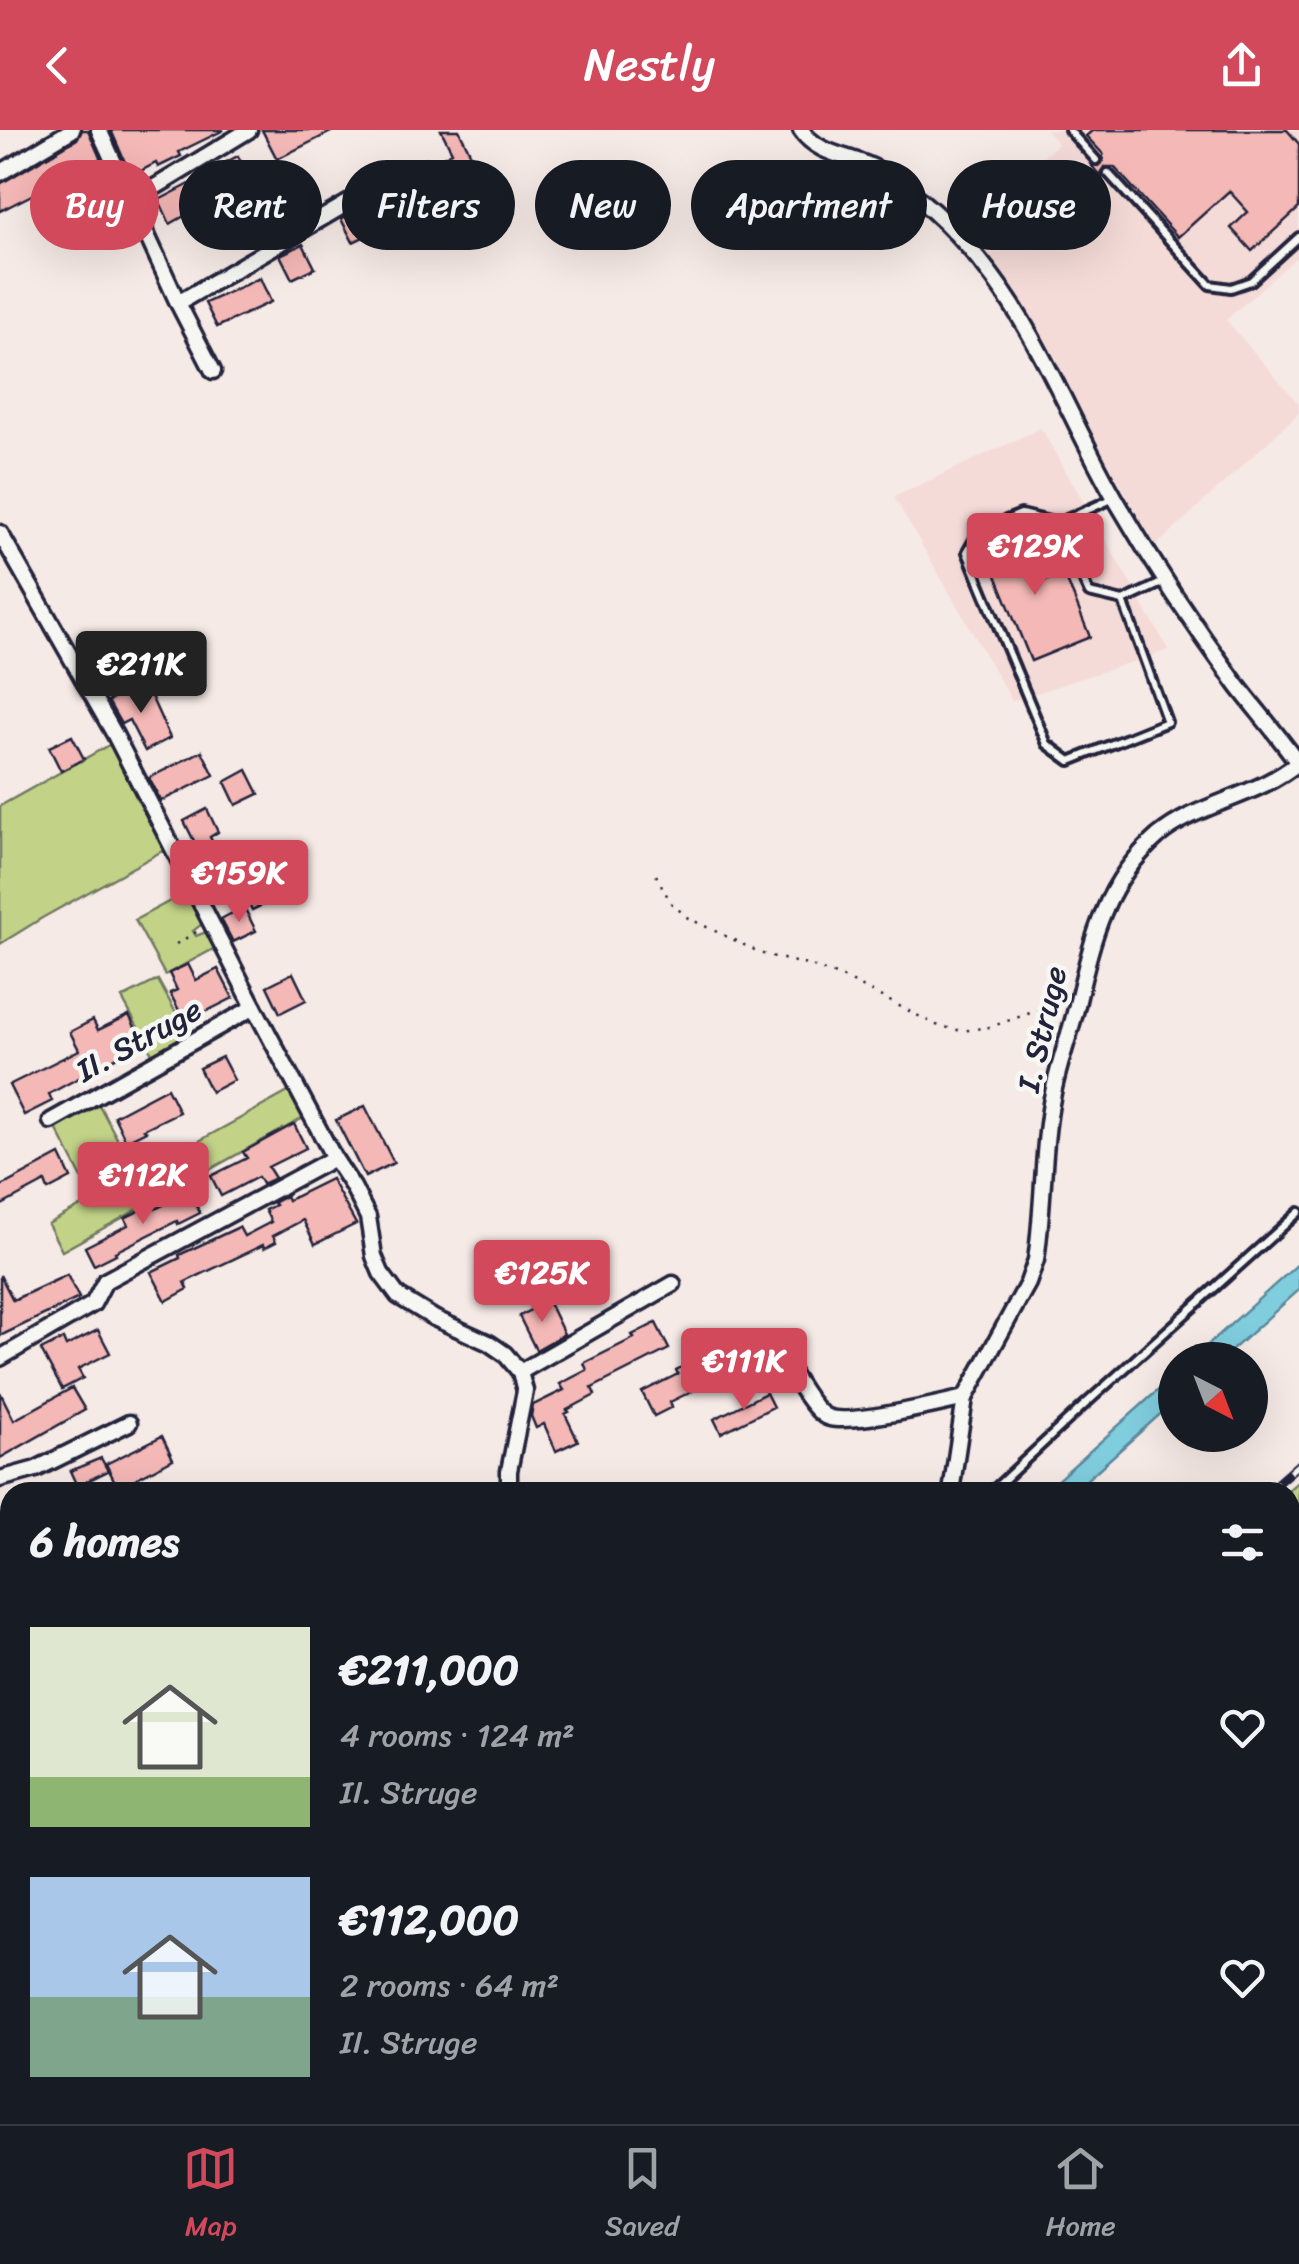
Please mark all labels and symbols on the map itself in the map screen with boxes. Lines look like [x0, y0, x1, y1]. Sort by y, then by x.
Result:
pin: €129K [965, 513, 1105, 598]
pin: €211K [71, 631, 211, 716]
pin: €159K [169, 840, 309, 925]
street label: I. Struge [1000, 960, 1084, 1099]
street label: II. Struge [64, 982, 213, 1099]
pin: €112K [73, 1142, 213, 1227]
pin: €125K [472, 1240, 612, 1325]
pin: €111K [674, 1328, 814, 1413]
north arrow [1158, 1342, 1268, 1452]

